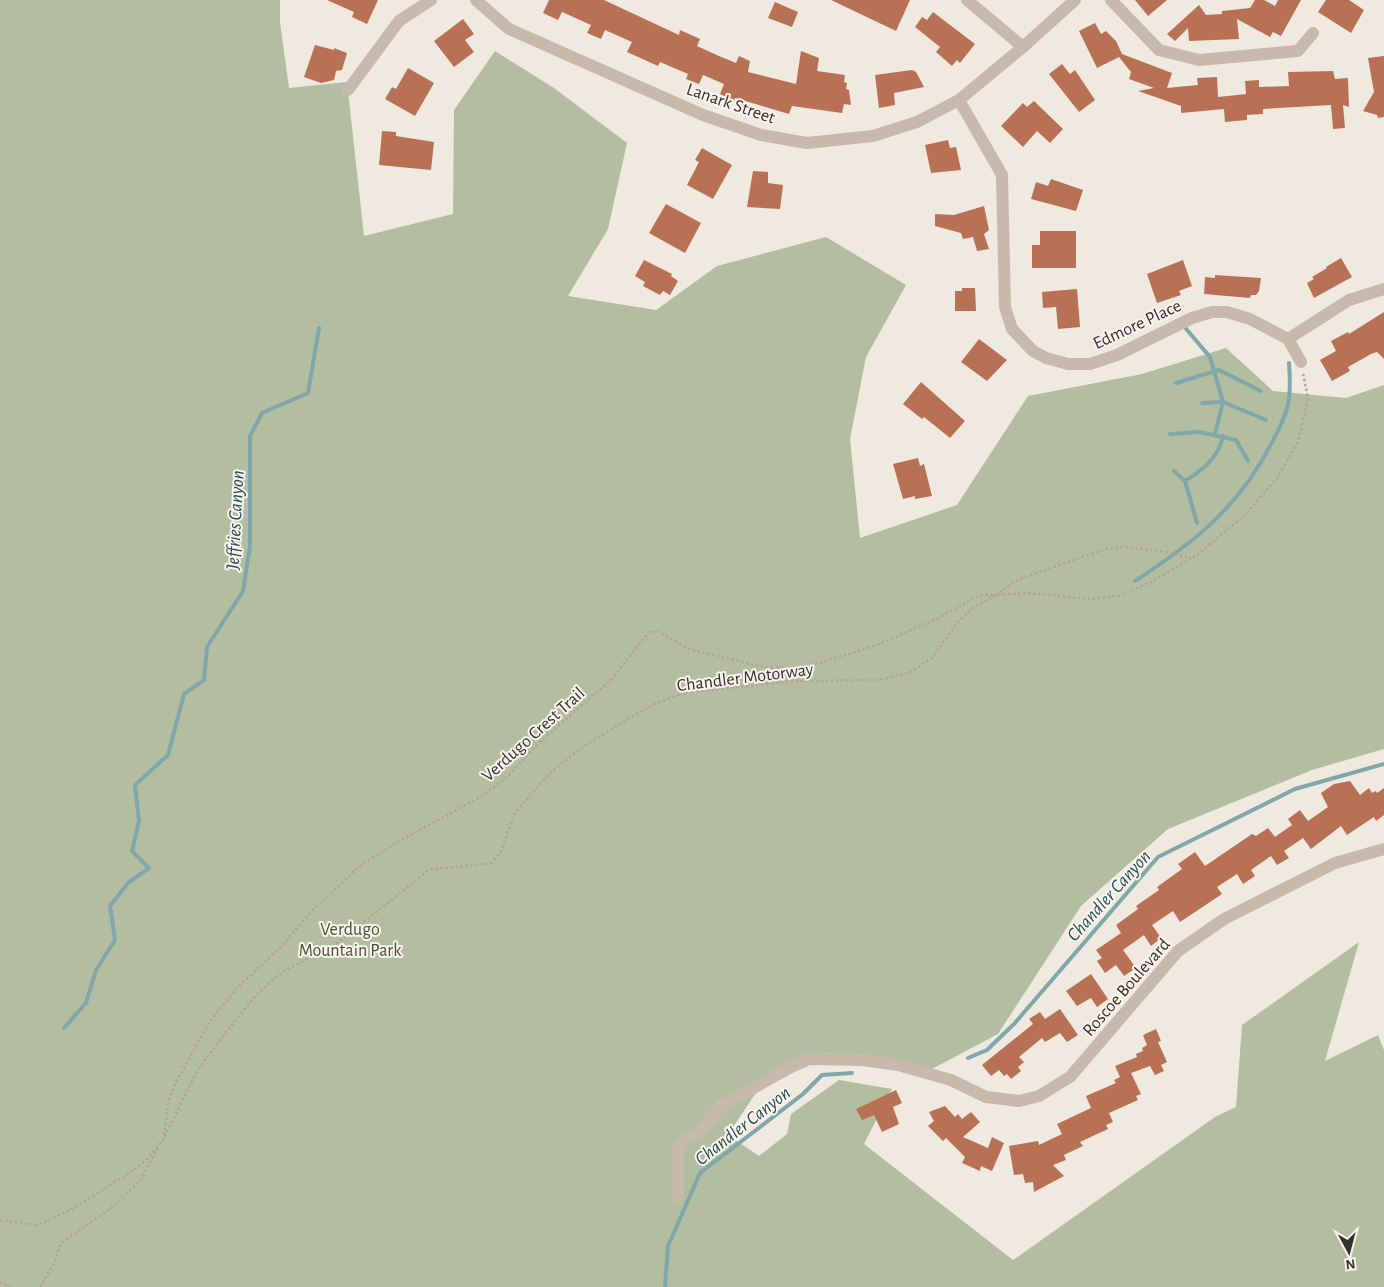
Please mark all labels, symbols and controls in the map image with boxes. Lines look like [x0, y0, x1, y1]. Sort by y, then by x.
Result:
street label: Lanark Street [684, 80, 778, 128]
street label: Edmore Place [1091, 297, 1184, 353]
water label: Jeffries Canyon [223, 470, 248, 571]
street label: Chandler Motorway [676, 661, 815, 695]
street label: Verdugo Crest Trail [479, 684, 589, 785]
water label: Chandler Canyon [1064, 847, 1155, 945]
park label: Verdugo Mountain Park [299, 921, 402, 960]
street label: Roscoe Boulevard [1080, 935, 1174, 1040]
water label: Chandler Canyon [692, 1083, 794, 1169]
north arrow [1324, 1227, 1374, 1277]
text: N [1345, 1256, 1356, 1271]

